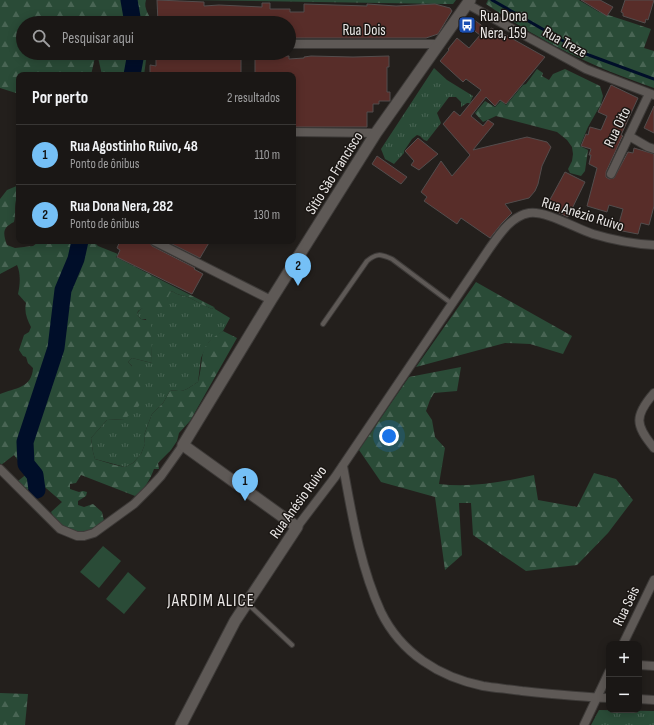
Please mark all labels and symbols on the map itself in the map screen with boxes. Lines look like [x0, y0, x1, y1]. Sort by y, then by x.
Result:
place label: Rua Dona Nera, 159 [480, 7, 527, 43]
bus stop icon: Rua Dona Nera, 159 [457, 15, 477, 35]
street label: Rua Dois [342, 21, 386, 40]
street label: Rua Treze [539, 23, 590, 62]
street label: Rua Oito [600, 104, 635, 150]
street label: Sítio São Francisco [301, 128, 367, 218]
street label: Rua Anézio Ruivo [539, 193, 626, 236]
pin: 2 [285, 253, 311, 286]
your location [379, 426, 399, 446]
street label: Rua Anésio Ruivo [266, 462, 331, 542]
pin: 1 [232, 468, 258, 501]
street label: Rua Seis [609, 583, 644, 629]
district label: JARDIM ALICE [166, 591, 255, 611]

